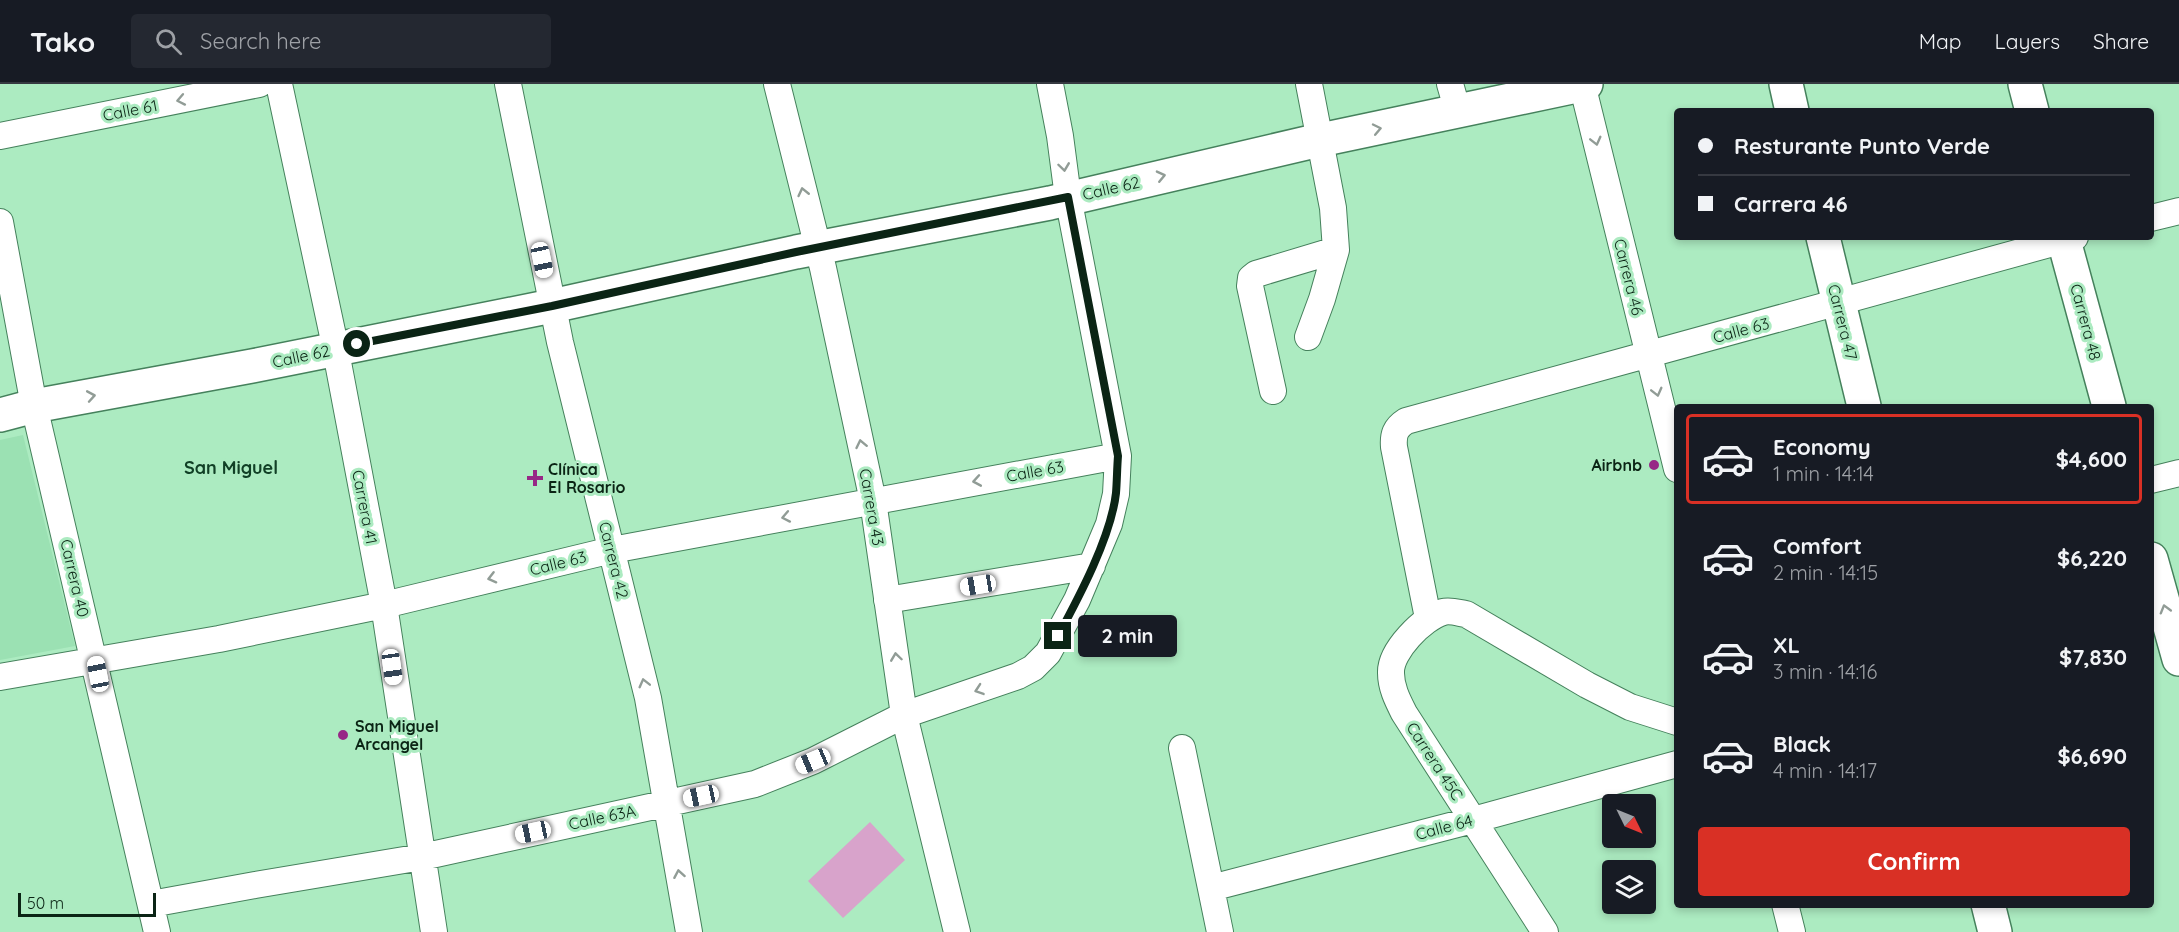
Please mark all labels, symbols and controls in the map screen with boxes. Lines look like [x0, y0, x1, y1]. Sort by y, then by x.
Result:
search box [131, 14, 551, 68]
text: Tako [30, 24, 95, 59]
icon: search [152, 25, 185, 58]
text: Search here [200, 27, 322, 55]
text: Map [1919, 28, 1962, 54]
text: Layers [1995, 28, 2060, 54]
text: Share [2093, 28, 2149, 54]
one-way arrow [177, 93, 187, 106]
street label: Calle 61 [101, 95, 159, 125]
one-way arrow [1372, 123, 1382, 136]
text: Resturante Punto Verde [1734, 132, 1990, 160]
one-way arrow [1588, 136, 1601, 146]
one-way arrow [1057, 162, 1070, 171]
one-way arrow [1156, 170, 1166, 183]
street label: Calle 62 [1080, 172, 1142, 204]
one-way arrow [797, 187, 810, 197]
text: Carrera 46 [1734, 190, 1848, 218]
street label: Carrera 46 [1610, 237, 1648, 318]
car [529, 241, 555, 279]
street label: Carrera 47 [1824, 282, 1862, 362]
street label: Carrera 48 [2066, 282, 2106, 362]
street label: Calle 63 [1711, 313, 1771, 347]
route start [343, 330, 370, 357]
street label: Calle 62 [270, 340, 332, 372]
one-way arrow [1650, 386, 1663, 396]
one-way arrow [86, 390, 96, 403]
icon: car [1701, 432, 1755, 486]
text: Economy [1773, 433, 1871, 461]
one-way arrow [855, 440, 868, 450]
text: $4,600 [2056, 445, 2127, 473]
place label: Airbnb [1591, 455, 1642, 475]
district label: San Miguel [184, 456, 278, 479]
street label: Calle 63 [1005, 456, 1065, 486]
marker: Airbnb [1647, 458, 1661, 472]
place label: Clínica El Rosario [548, 459, 625, 497]
text: 1 min · 14:14 [1773, 461, 1874, 486]
street label: Carrera 43 [855, 467, 889, 547]
street label: Carrera 41 [348, 468, 382, 546]
marker: Clínica El Rosario [526, 469, 544, 487]
one-way arrow [973, 475, 982, 487]
one-way arrow [781, 510, 791, 523]
street label: Carrera 42 [595, 520, 633, 601]
icon: car [1701, 531, 1755, 585]
text: Comfort [1773, 532, 1862, 560]
street label: Carrera 40 [56, 537, 94, 619]
text: $6,220 [2057, 544, 2127, 572]
street label: Calle 63 [528, 546, 588, 580]
text: 2 min · 14:15 [1773, 560, 1878, 585]
one-way arrow [487, 571, 497, 584]
car [959, 573, 997, 597]
one-way arrow [2160, 604, 2172, 615]
callout: 2 min [1079, 615, 1178, 657]
route end [1044, 622, 1071, 649]
text: 2 min [1101, 623, 1154, 648]
icon: car [1701, 630, 1755, 684]
text: XL [1773, 631, 1800, 659]
text: $7,830 [2059, 643, 2127, 671]
car [381, 648, 403, 686]
one-way arrow [890, 653, 902, 662]
car [86, 655, 110, 693]
text: 3 min · 14:16 [1773, 659, 1877, 684]
one-way arrow [638, 678, 651, 688]
one-way arrow [974, 682, 985, 695]
place label: San Miguel Arcangel [355, 716, 439, 754]
street label: Carrera 45C [1402, 718, 1468, 804]
marker: San Miguel Arcangel [336, 728, 350, 742]
icon: car [1701, 729, 1755, 783]
text: Black [1773, 730, 1831, 758]
text: $6,690 [2057, 742, 2127, 770]
car [793, 746, 833, 776]
text: 4 min · 14:17 [1773, 758, 1877, 783]
car [682, 783, 720, 809]
north arrow [1602, 794, 1656, 848]
map controls [1602, 794, 1656, 914]
street label: Calle 63A [567, 800, 637, 834]
street label: Calle 64 [1413, 810, 1475, 844]
car [514, 819, 552, 845]
button: Confirm [1698, 827, 2130, 896]
button: layers [1602, 860, 1656, 914]
one-way arrow [673, 870, 686, 880]
scale bar [18, 890, 156, 918]
text: 50 m [27, 893, 64, 913]

